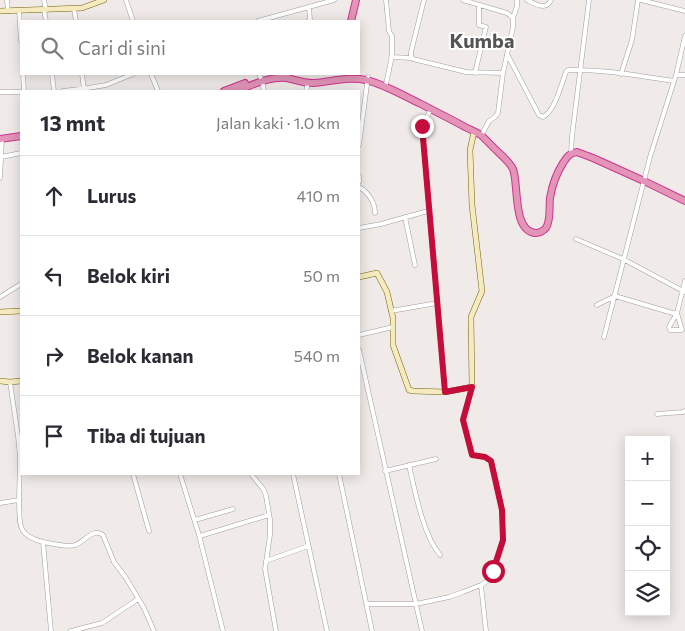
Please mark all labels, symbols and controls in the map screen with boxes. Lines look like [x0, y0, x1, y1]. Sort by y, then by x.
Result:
search box [20, 20, 360, 75]
district label: Kumba [450, 28, 514, 52]
icon: search [38, 34, 66, 62]
text: Cari di sini [78, 36, 166, 59]
text: 13 mnt [40, 110, 105, 135]
text: Jalan kaki · 1.0 km [216, 113, 340, 132]
route end [411, 115, 434, 138]
icon: ahead [40, 182, 68, 210]
text: Lurus [87, 184, 136, 207]
text: 410 m [297, 186, 340, 205]
icon: left [40, 262, 68, 290]
text: Belok kiri [87, 264, 170, 287]
text: 50 m [303, 266, 340, 285]
icon: right [40, 342, 68, 370]
text: Belok kanan [87, 344, 194, 367]
text: 540 m [294, 346, 340, 365]
icon: arrive [40, 422, 68, 450]
text: Tiba di tujuan [87, 424, 205, 447]
map controls [625, 436, 670, 616]
button: + [625, 436, 670, 481]
button: − [625, 481, 670, 526]
button: locate [625, 526, 670, 571]
route start [482, 560, 505, 583]
button: layers [625, 571, 670, 616]

